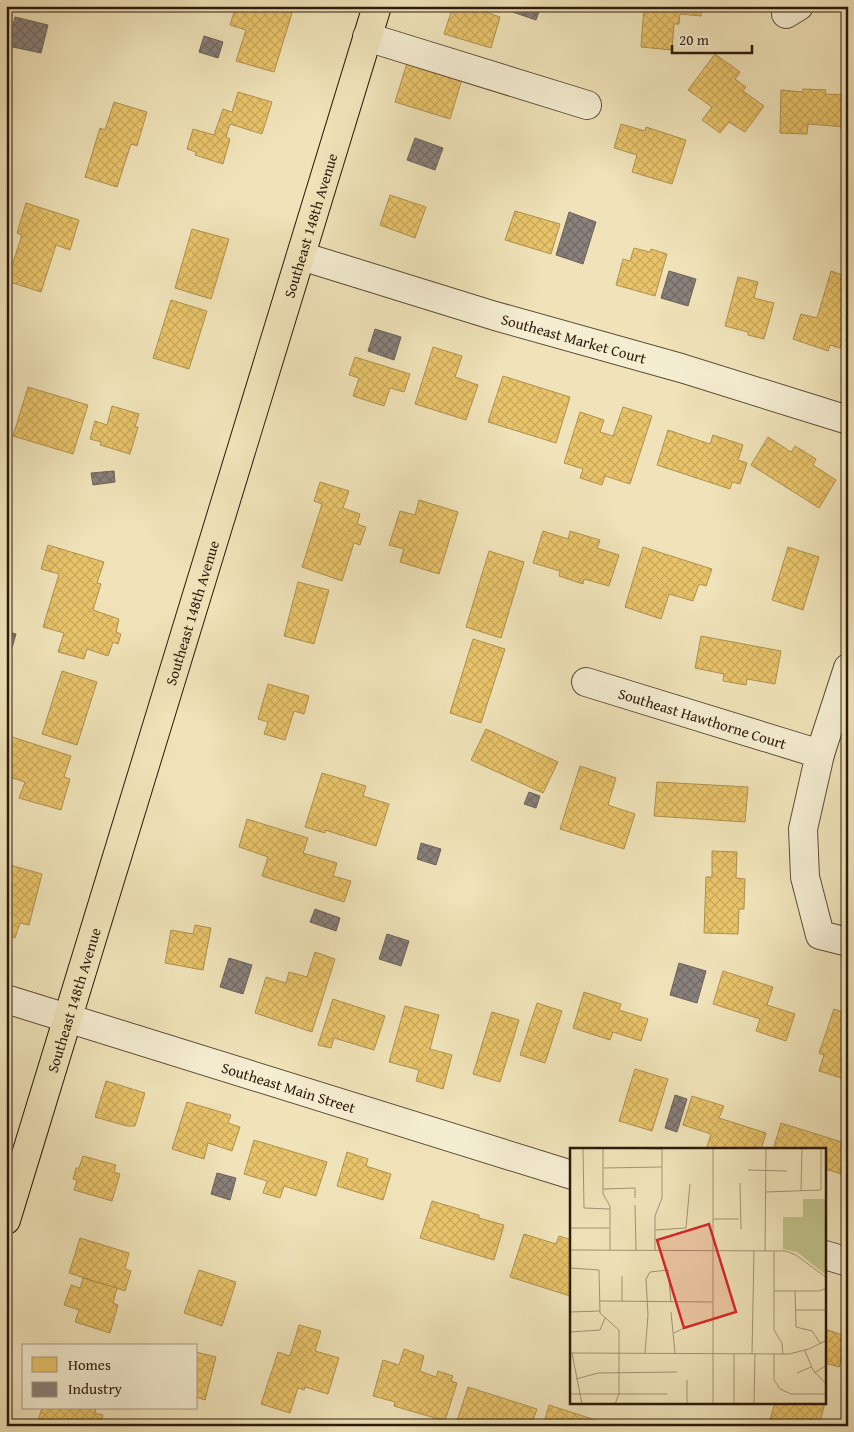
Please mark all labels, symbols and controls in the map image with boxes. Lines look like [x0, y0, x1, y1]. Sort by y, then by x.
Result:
scale bar [672, 22, 752, 54]
text: 20 m [679, 29, 710, 50]
street label: Southeast 148th Avenue [278, 150, 342, 300]
street label: Southeast Market Court [499, 308, 649, 368]
street label: Southeast 148th Avenue [160, 538, 224, 688]
street label: Southeast Hawthorne Court [616, 682, 790, 754]
street label: Southeast 148th Avenue [41, 925, 105, 1075]
street label: Southeast Main Street [219, 1056, 359, 1118]
inset map [570, 1148, 826, 1404]
legend [22, 1344, 198, 1410]
text: Homes [68, 1354, 111, 1375]
text: Industry [68, 1378, 123, 1399]

